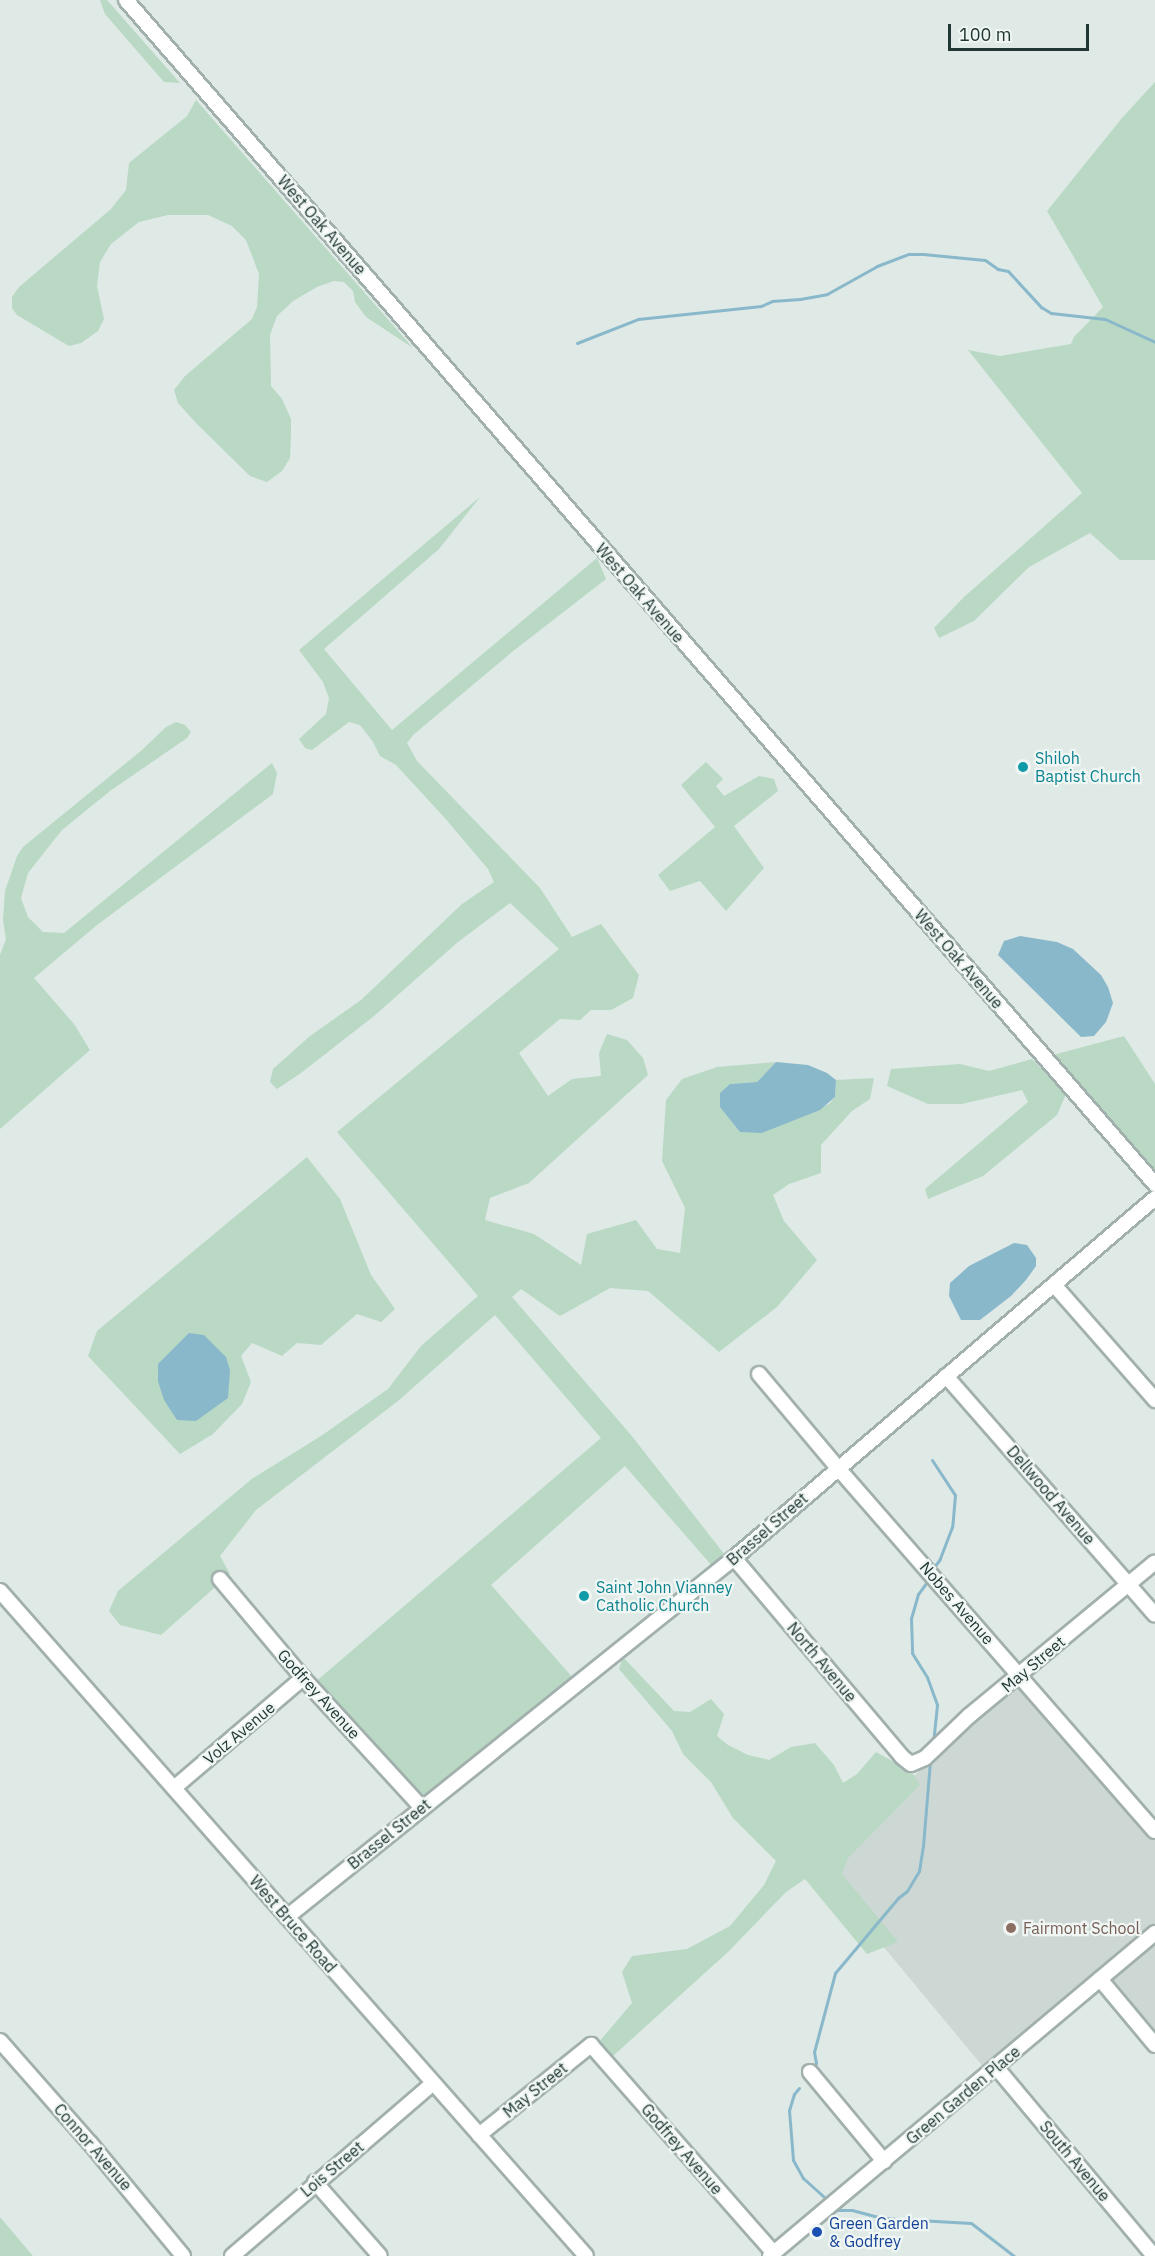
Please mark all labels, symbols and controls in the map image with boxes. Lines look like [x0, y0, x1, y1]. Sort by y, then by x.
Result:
scale bar [951, 12, 1092, 50]
text: 100 m [959, 23, 1011, 46]
street label: West Oak Avenue [274, 171, 370, 279]
street label: West Oak Avenue [592, 539, 688, 647]
place label: Shiloh Baptist Church [1035, 748, 1141, 786]
marker: Shiloh Baptist Church [1016, 760, 1030, 774]
street label: West Oak Avenue [911, 905, 1007, 1013]
street label: Dellwood Avenue [1003, 1442, 1099, 1548]
street label: Brassel Street [723, 1489, 811, 1569]
street label: Nobes Avenue [916, 1558, 998, 1648]
place label: Saint John Vianney Catholic Church [596, 1577, 733, 1615]
marker: Saint John Vianney Catholic Church [577, 1589, 591, 1603]
street label: North Avenue [783, 1618, 861, 1706]
street label: May Street [997, 1632, 1069, 1696]
street label: Godfrey Avenue [274, 1645, 364, 1743]
street label: Volz Avenue [199, 1698, 279, 1768]
street label: Brassel Street [344, 1795, 434, 1873]
street label: West Bruce Road [246, 1871, 340, 1977]
place label: Fairmont School [1023, 1918, 1140, 1938]
marker: Fairmont School [1004, 1921, 1018, 1935]
street label: Green Garden Place [902, 2042, 1024, 2148]
street label: May Street [499, 2058, 571, 2122]
street label: Connor Avenue [50, 2100, 136, 2194]
street label: Godfrey Avenue [637, 2100, 727, 2198]
street label: South Avenue [1036, 2117, 1114, 2205]
street label: Lois Street [297, 2137, 367, 2201]
place label: Green Garden & Godfrey [829, 2213, 929, 2251]
marker: Green Garden & Godfrey [810, 2225, 824, 2239]

